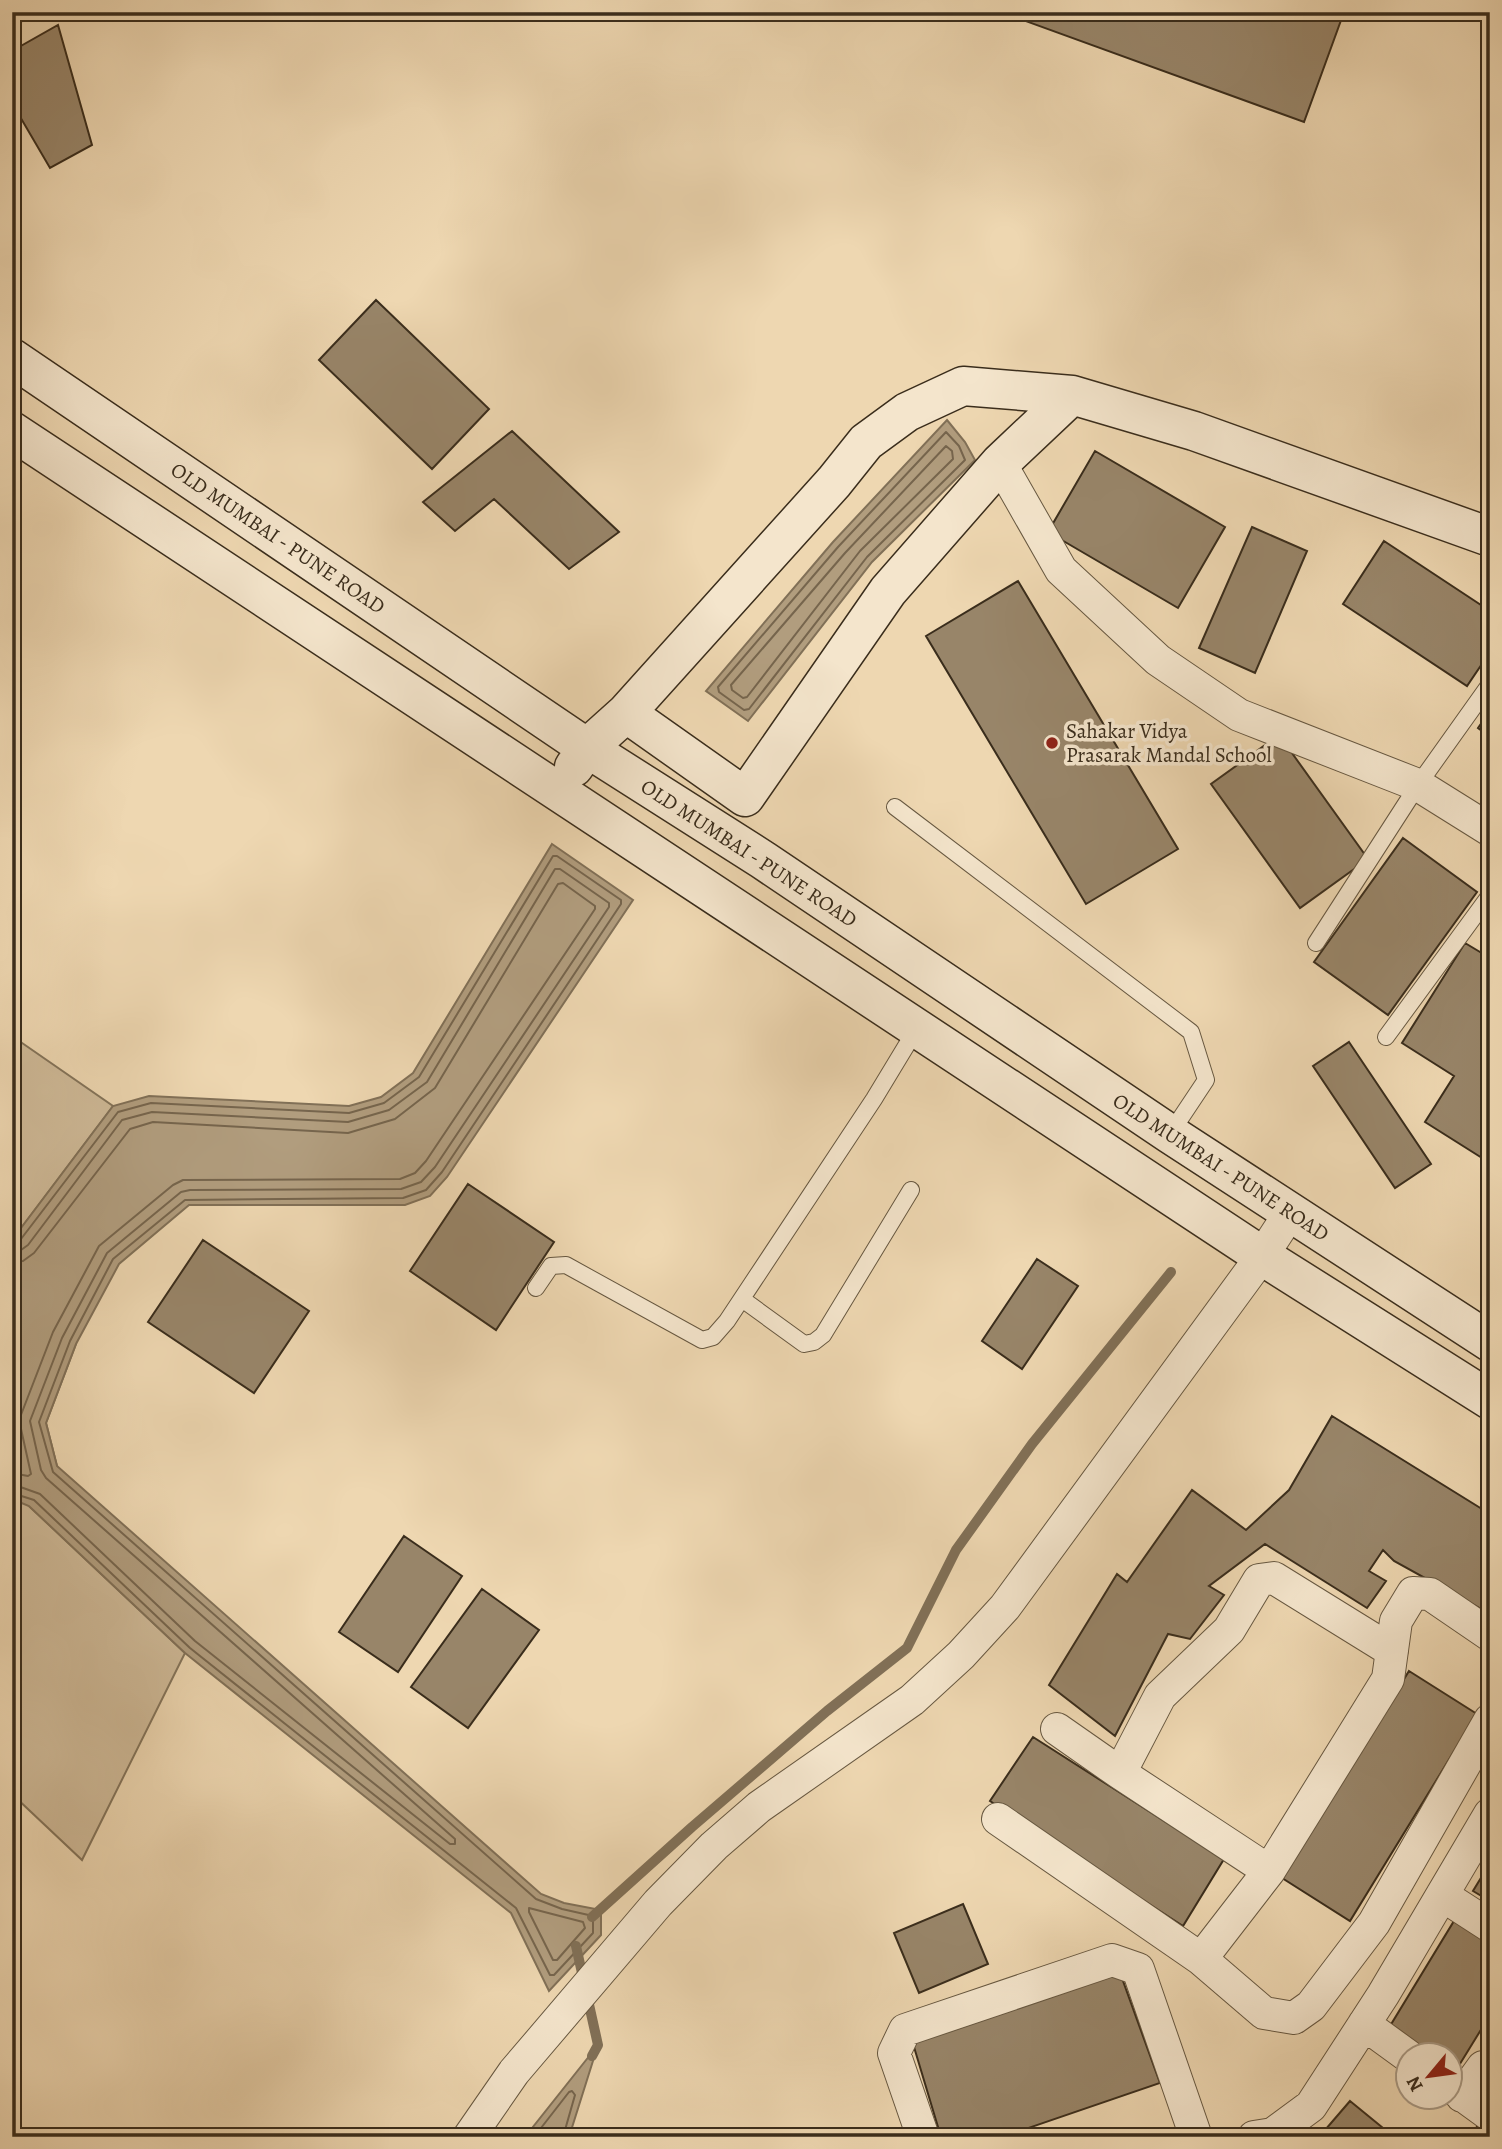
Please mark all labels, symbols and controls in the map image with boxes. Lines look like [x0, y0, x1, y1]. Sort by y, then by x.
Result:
street label: OLD MUMBAI - PUNE ROAD [165, 456, 391, 620]
place label: Sahakar Vidya Prasarak Mandal School [1066, 717, 1272, 769]
marker: Sahakar Vidya Prasarak Mandal School [1044, 735, 1060, 751]
street label: OLD MUMBAI - PUNE ROAD [635, 772, 863, 934]
street label: OLD MUMBAI - PUNE ROAD [1107, 1086, 1335, 1248]
north arrow [1394, 2040, 1464, 2110]
text: N [1400, 2071, 1430, 2096]

